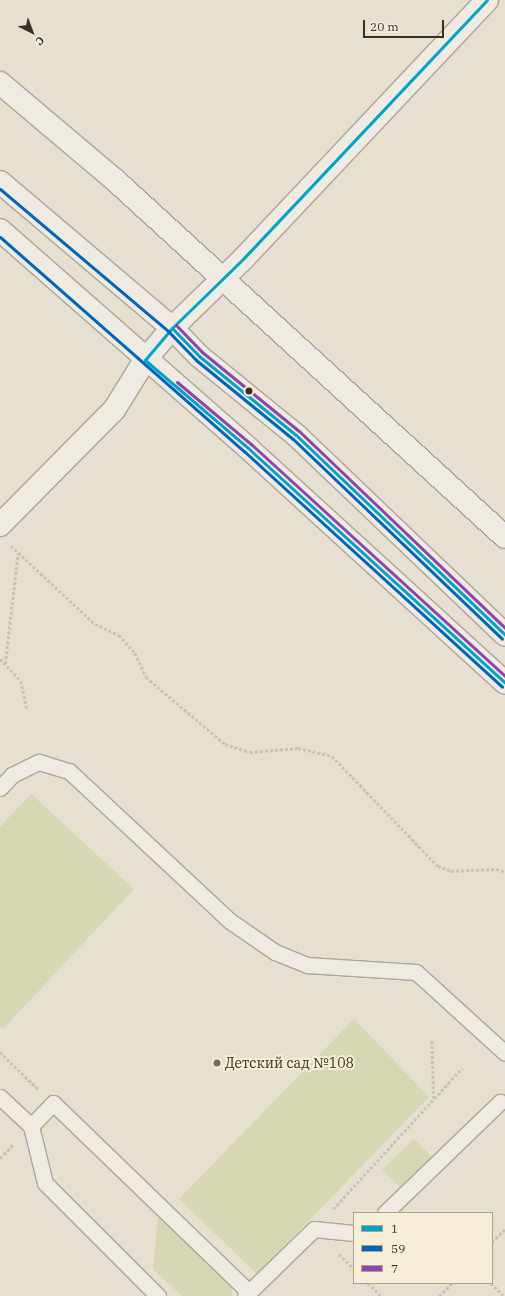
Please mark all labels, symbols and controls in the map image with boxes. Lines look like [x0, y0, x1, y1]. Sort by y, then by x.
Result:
north arrow [12, 12, 52, 52]
scale bar [365, 12, 446, 38]
text: 20 m [370, 19, 399, 34]
text: С [33, 33, 47, 49]
unlabelled marker [244, 386, 254, 396]
place label: Детский сад №108 [225, 1055, 354, 1071]
marker: Детский сад №108 [212, 1058, 222, 1068]
legend [353, 1212, 493, 1284]
text: 1 [391, 1221, 398, 1236]
text: 59 [391, 1241, 405, 1256]
text: 7 [391, 1261, 398, 1276]

